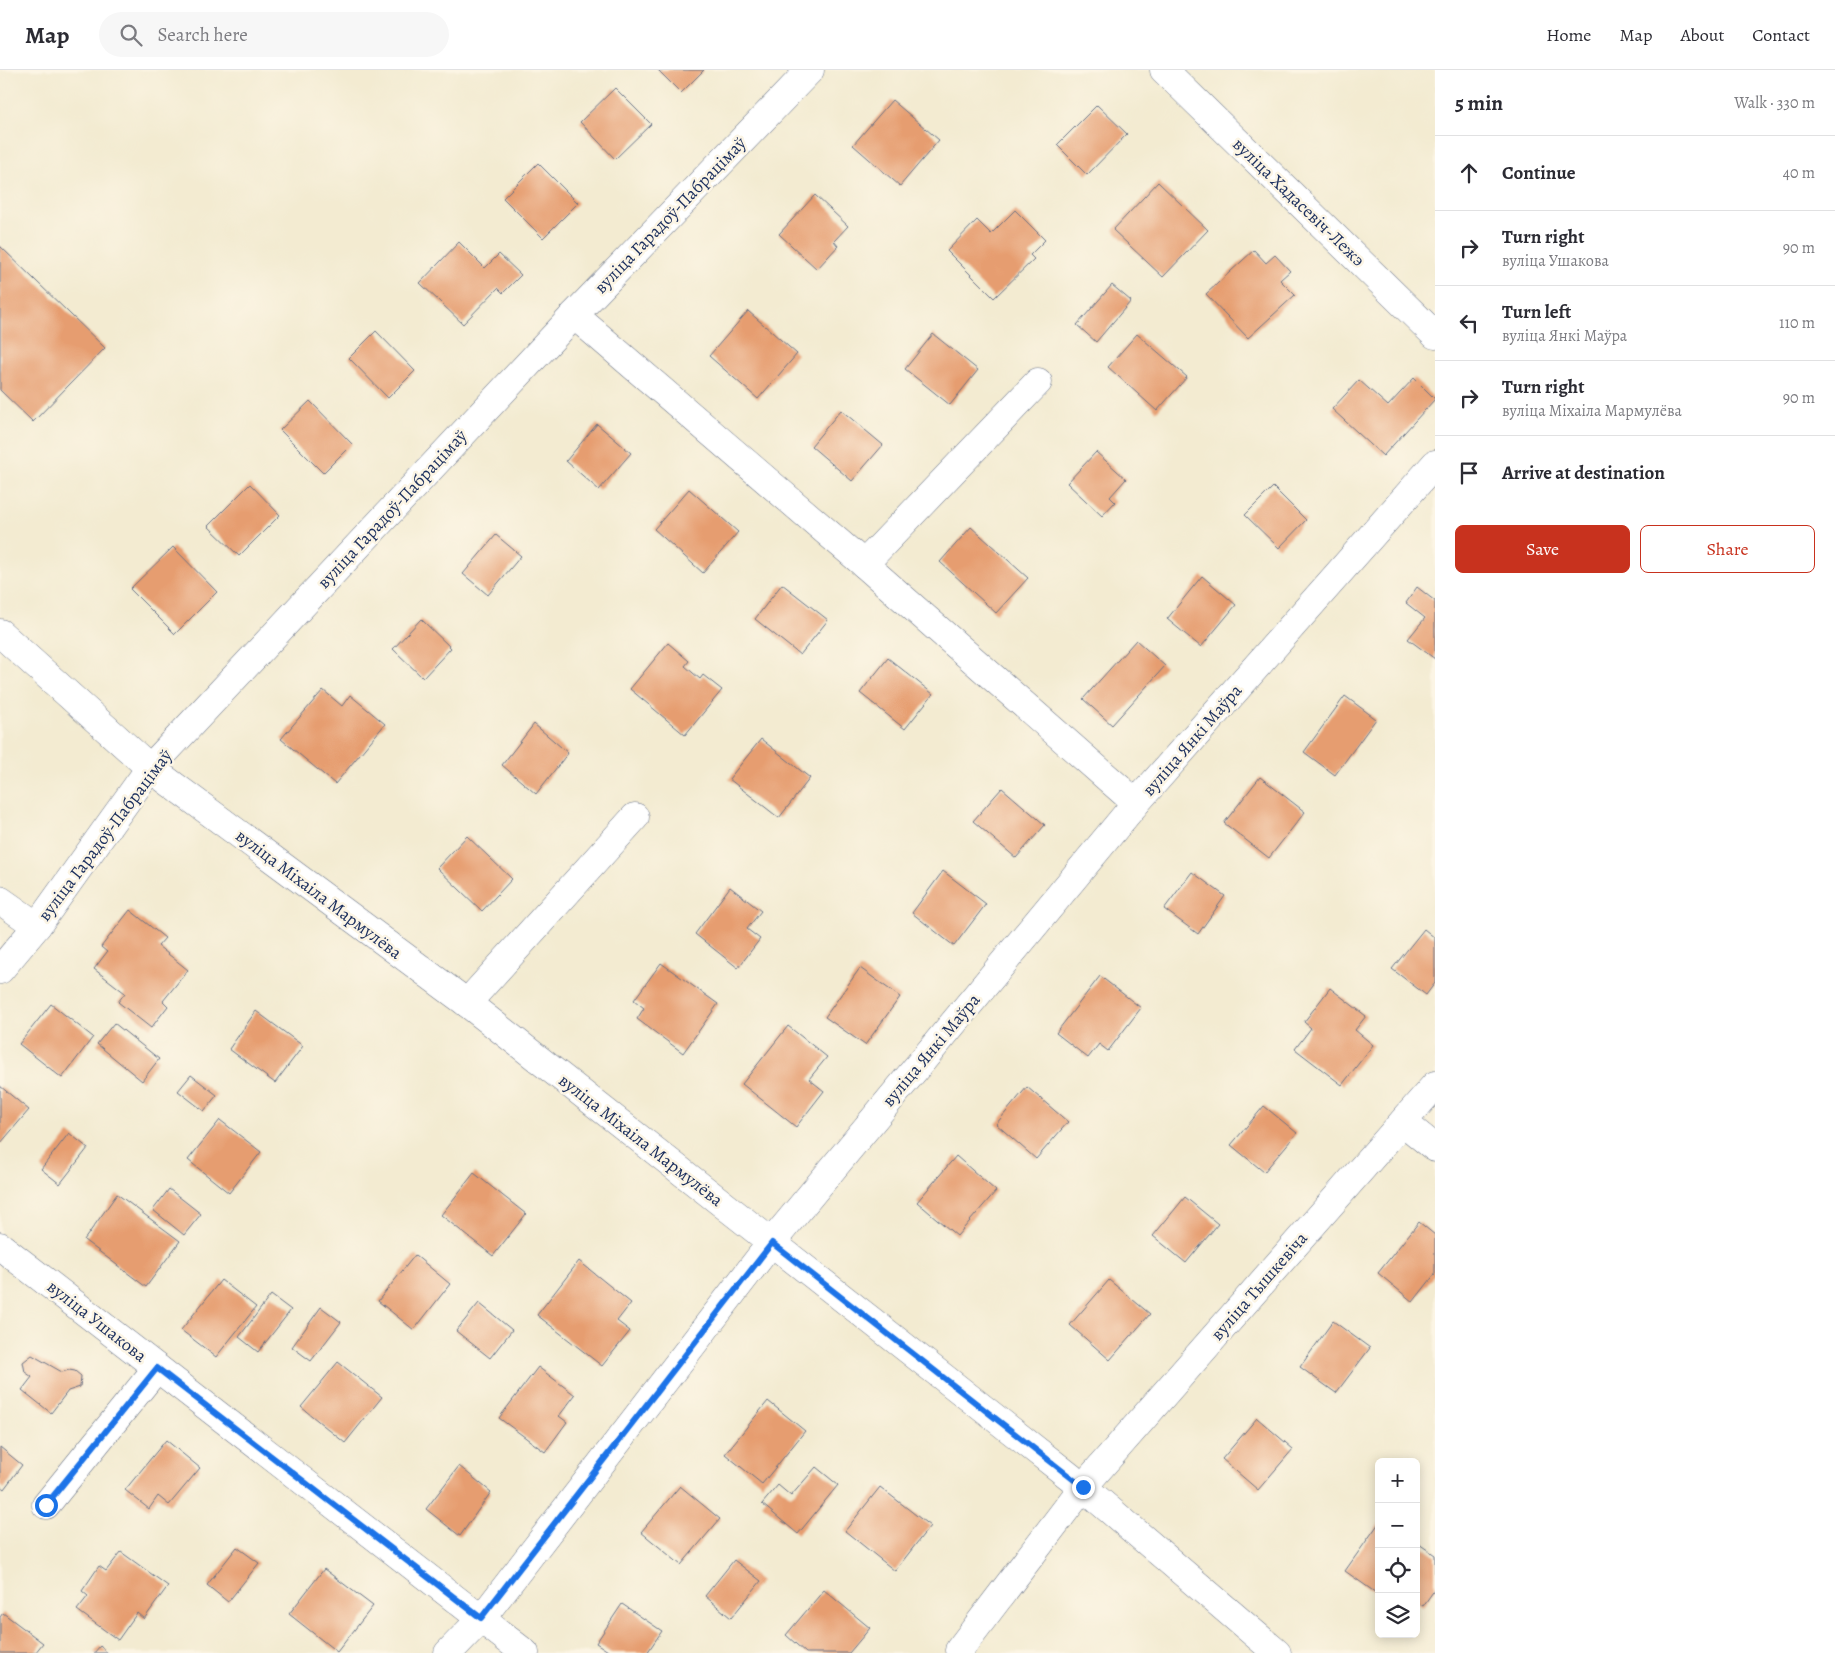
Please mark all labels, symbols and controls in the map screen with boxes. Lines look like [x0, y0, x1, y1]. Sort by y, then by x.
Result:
search box [99, 12, 449, 57]
text: Map [25, 19, 69, 51]
icon: search [117, 21, 145, 49]
text: Search here [157, 22, 248, 48]
text: Home [1546, 23, 1591, 47]
text: Map [1619, 23, 1652, 47]
text: About [1680, 23, 1724, 47]
text: Contact [1752, 23, 1810, 47]
text: 5 min [1455, 89, 1503, 117]
text: Walk · 330 m [1734, 92, 1815, 114]
street label: вуліца Гарадоў-Пабрацімаў [589, 131, 752, 299]
street label: вуліца Хадасевіч-Лежэ [1228, 132, 1370, 272]
icon: ahead [1455, 159, 1483, 187]
text: Continue [1502, 160, 1576, 186]
text: 40 m [1783, 162, 1815, 184]
text: Turn right [1502, 224, 1584, 250]
icon: right [1455, 234, 1483, 262]
text: 90 m [1783, 237, 1815, 259]
text: вуліца Ушакова [1502, 250, 1609, 272]
text: Turn left [1502, 299, 1571, 325]
icon: left [1455, 309, 1483, 337]
text: 110 m [1779, 312, 1815, 334]
text: вуліца Янкі Маўра [1502, 325, 1627, 347]
text: Turn right [1502, 374, 1584, 400]
icon: right [1455, 384, 1483, 412]
text: 90 m [1783, 387, 1815, 409]
text: вуліца Міхаіла Мармулёва [1502, 400, 1682, 422]
street label: вуліца Гарадоў-Пабрацімаў [312, 424, 473, 594]
icon: arrive [1455, 459, 1483, 487]
text: Arrive at destination [1502, 460, 1665, 486]
button: Save [1455, 525, 1630, 573]
button: Share [1640, 525, 1815, 573]
street label: вуліца Янкі Маўра [1137, 678, 1248, 801]
street label: вуліца Гарадоў-Пабрацімаў [32, 744, 178, 926]
street label: вуліца Міхаіла Мармулёва [231, 823, 408, 965]
street label: вуліца Янкі Маўра [877, 988, 986, 1112]
street label: вуліца Міхаіла Мармулёва [554, 1068, 729, 1212]
street label: вуліца Тышкевіча [1205, 1226, 1313, 1345]
street label: вуліца Ушакова [42, 1275, 152, 1368]
map controls [1375, 1458, 1420, 1638]
button: + [1375, 1458, 1420, 1503]
route end [1072, 1476, 1095, 1499]
route start [35, 1494, 58, 1517]
button: − [1375, 1503, 1420, 1548]
button: locate [1375, 1548, 1420, 1593]
button: layers [1375, 1593, 1420, 1638]

